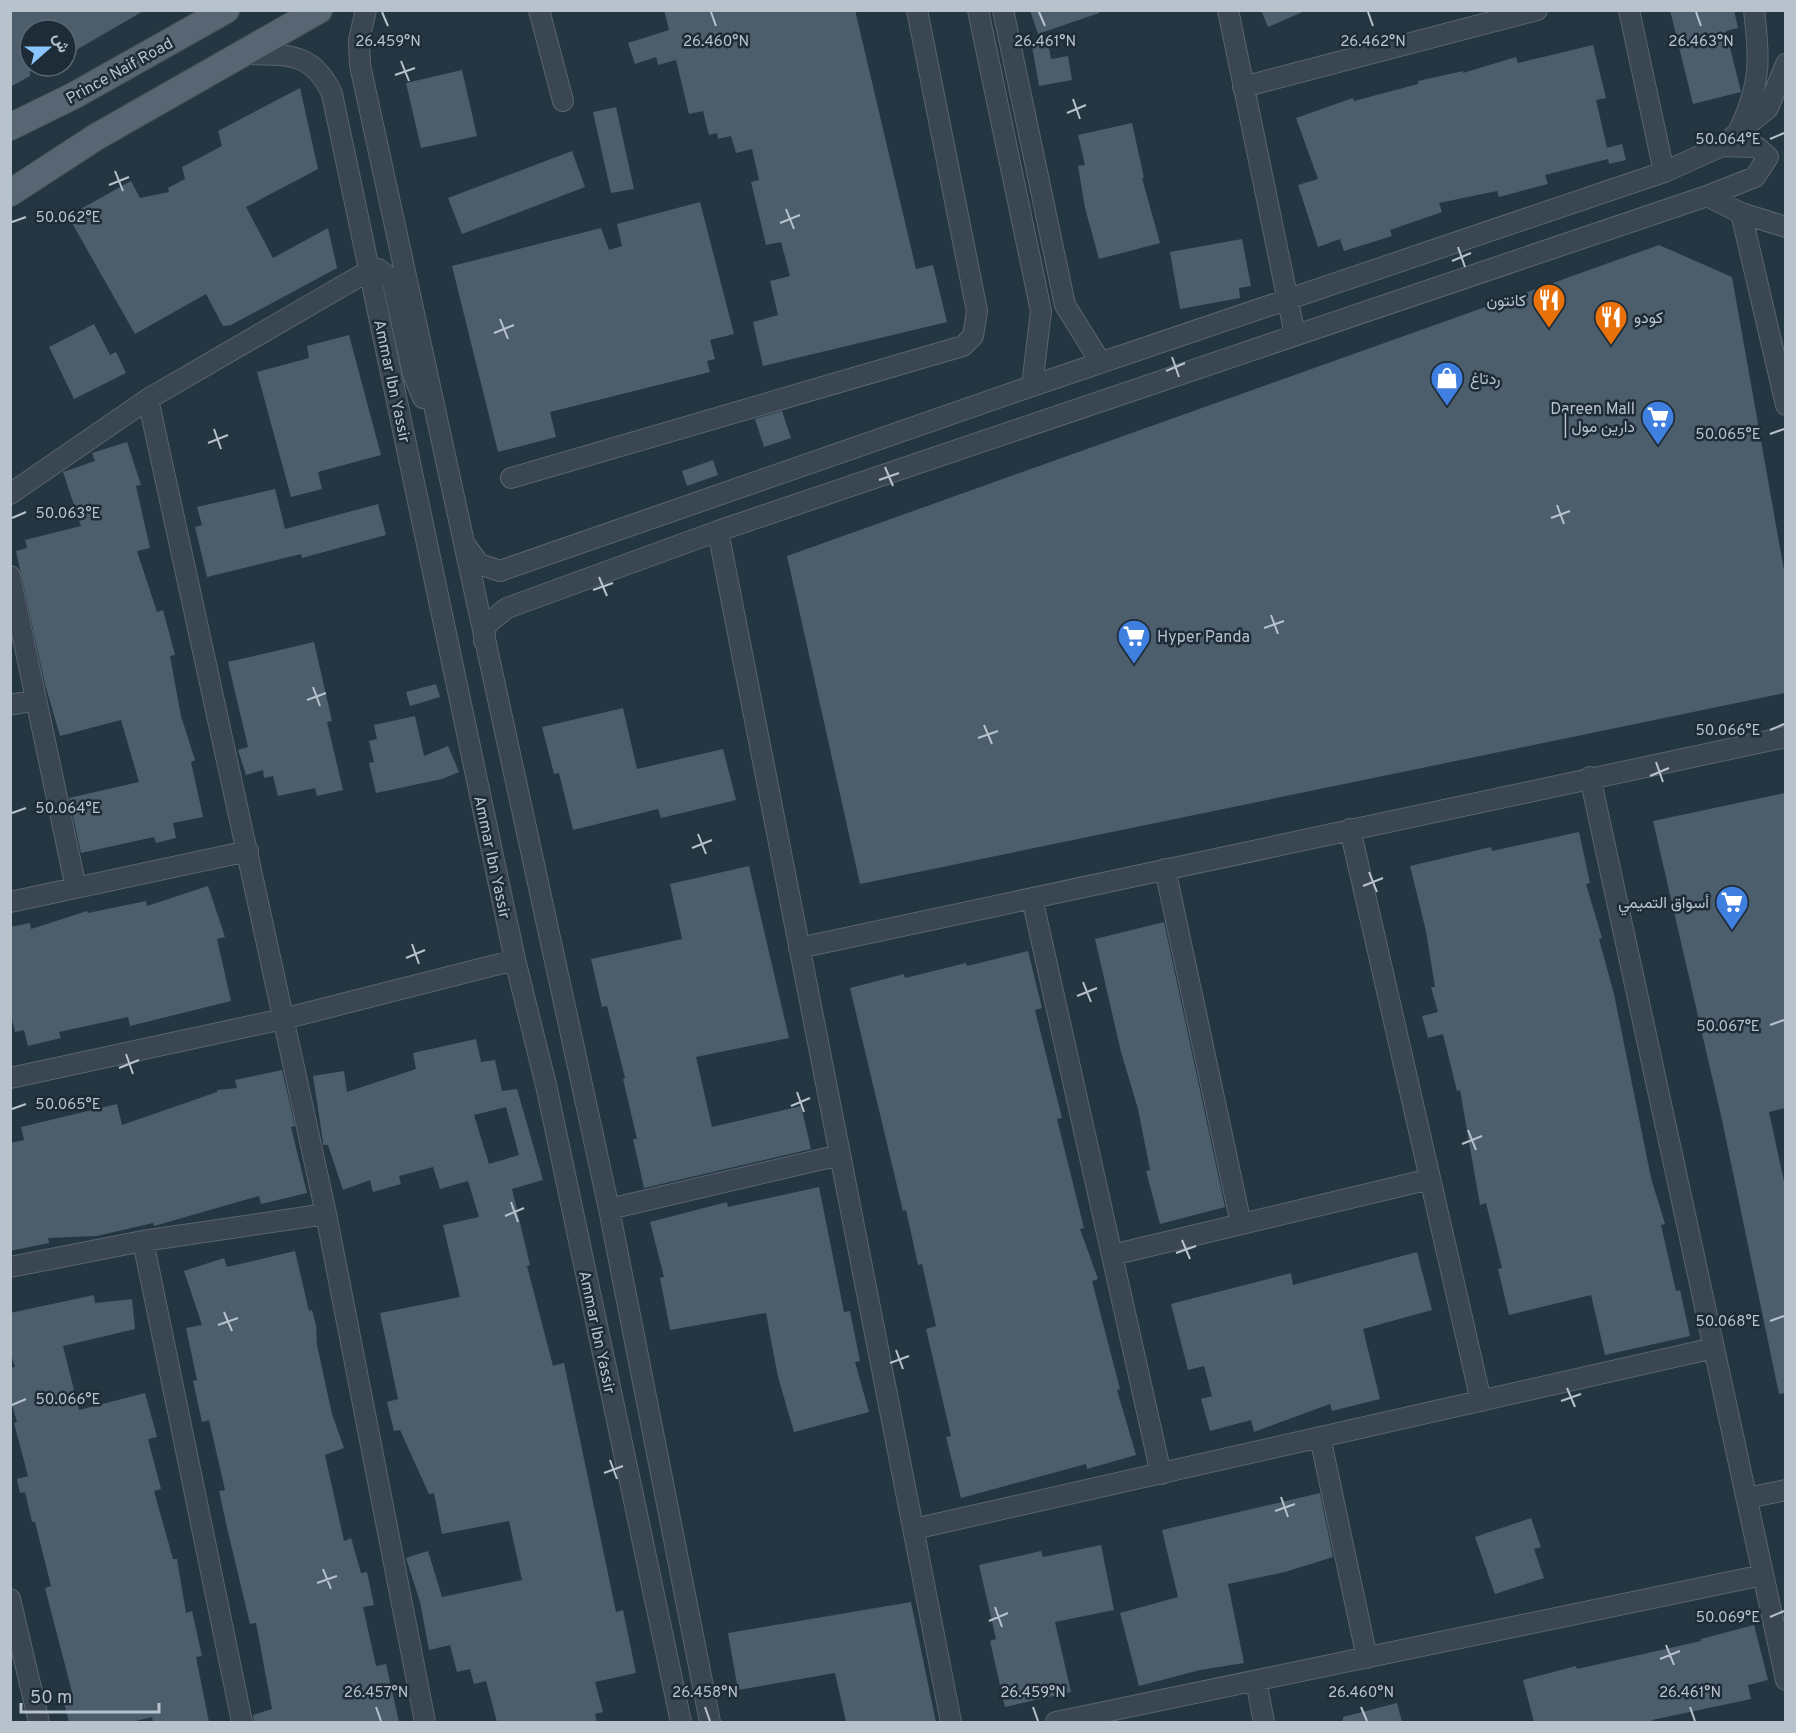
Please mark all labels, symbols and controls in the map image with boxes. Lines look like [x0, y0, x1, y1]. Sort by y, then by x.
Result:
north arrow [18, 18, 78, 78]
text: ش [47, 31, 73, 56]
text: 26.459°N [355, 33, 421, 52]
text: 26.460°N [683, 33, 749, 52]
text: 26.461°N [1014, 33, 1076, 52]
text: 26.462°N [1340, 33, 1406, 52]
text: 26.463°N [1668, 33, 1734, 52]
street label: Prince Naif Road [63, 34, 177, 109]
text: 50.064°E [1695, 131, 1761, 150]
text: 50.062°E [35, 209, 101, 228]
restaurant icon: كانتون [1531, 282, 1567, 329]
place label: كانتون [1486, 292, 1526, 312]
restaurant icon: كودو [1593, 299, 1629, 346]
place label: كودو [1634, 309, 1663, 329]
street label: Ammar Ibn Yassir [368, 318, 414, 445]
shop icon: ردتاغ [1429, 360, 1465, 407]
place label: ردتاغ [1470, 370, 1501, 390]
supermarket icon: Dareen Mall | دارين مول [1640, 399, 1676, 446]
place label: Dareen Mall | دارين مول [1550, 400, 1635, 438]
text: 50.065°E [1695, 426, 1761, 445]
text: 50.063°E [35, 505, 101, 524]
supermarket icon: Hyper Panda [1116, 618, 1152, 665]
place label: Hyper Panda [1157, 628, 1250, 648]
text: 50.066°E [1696, 722, 1760, 741]
street label: Ammar Ibn Yassir [468, 794, 514, 921]
text: 50.064°E [35, 800, 101, 819]
supermarket icon: أسواق التميمي [1714, 884, 1750, 931]
place label: أسواق التميمي [1618, 894, 1709, 916]
text: 50.067°E [1696, 1018, 1760, 1037]
text: 50.065°E [35, 1096, 101, 1115]
street label: Ammar Ibn Yassir [573, 1269, 619, 1396]
text: 50.068°E [1695, 1313, 1761, 1332]
text: 50.066°E [36, 1391, 100, 1410]
text: 50.069°E [1696, 1609, 1760, 1628]
scale bar [21, 1676, 159, 1714]
text: 26.457°N [344, 1684, 408, 1703]
text: 26.458°N [672, 1684, 738, 1703]
text: 26.459°N [1000, 1684, 1066, 1703]
text: 26.460°N [1328, 1684, 1394, 1703]
text: 26.461°N [1659, 1684, 1721, 1703]
text: 50 m [30, 1687, 72, 1710]

